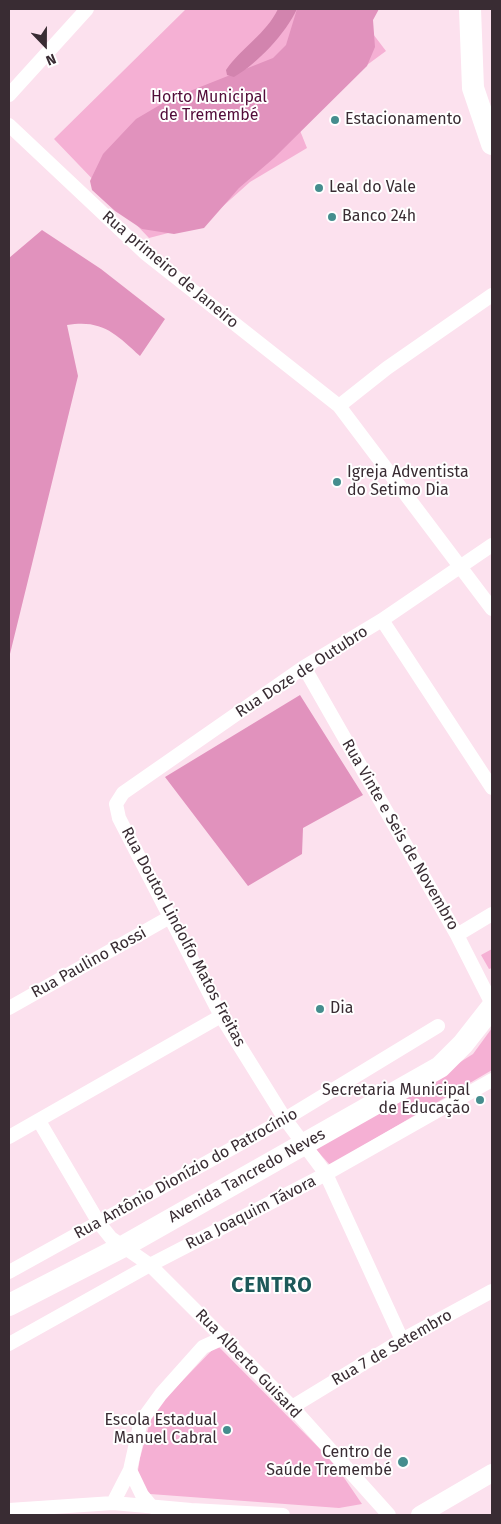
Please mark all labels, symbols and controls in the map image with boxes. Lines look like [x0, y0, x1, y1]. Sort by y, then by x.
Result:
north arrow [20, 20, 70, 70]
text: N [43, 50, 58, 69]
park label: Horto Municipal de Tremembé [151, 88, 267, 126]
place label: Estacionamento [345, 110, 462, 130]
marker: Estacionamento [329, 114, 341, 126]
place label: Leal do Vale [329, 178, 416, 198]
marker: Leal do Vale [313, 182, 325, 194]
street label: Rua primeiro de Janeiro [98, 207, 242, 333]
place label: Banco 24h [342, 207, 416, 227]
marker: Banco 24h [326, 211, 338, 223]
place label: Igreja Adventista do Setimo Dia [347, 463, 469, 501]
marker: Igreja Adventista do Setimo Dia [331, 476, 343, 488]
street label: Rua Doze de Outubro [232, 622, 372, 722]
street label: Rua Vinte e Seis de Novembro [337, 736, 463, 934]
street label: Rua Doutor Lindolfo Matos Freitas [117, 824, 249, 1050]
street label: Rua Paulino Rossi [28, 923, 150, 1003]
place label: Dia [330, 999, 354, 1019]
marker: Dia [314, 1003, 326, 1015]
place label: Secretaria Municipal de Educação [322, 1081, 470, 1119]
marker: Secretaria Municipal de Educação [474, 1094, 486, 1106]
street label: Rua Antônio Dionízio do Patrocínio [71, 1104, 301, 1244]
street label: Avenida Tancredo Neves [165, 1125, 329, 1227]
street label: Rua Joaquim Távora [183, 1172, 319, 1254]
district label: CENTRO [230, 1273, 314, 1299]
street label: Rua Alberto Guisard [191, 1305, 305, 1423]
street label: Rua 7 de Setembro [328, 1306, 456, 1390]
place label: Escola Estadual Manuel Cabral [104, 1411, 217, 1449]
marker: Escola Estadual Manuel Cabral [221, 1424, 233, 1436]
place label: Centro de Saúde Tremembé [266, 1443, 392, 1481]
marker: Centro de Saúde Tremembé [396, 1455, 410, 1469]

